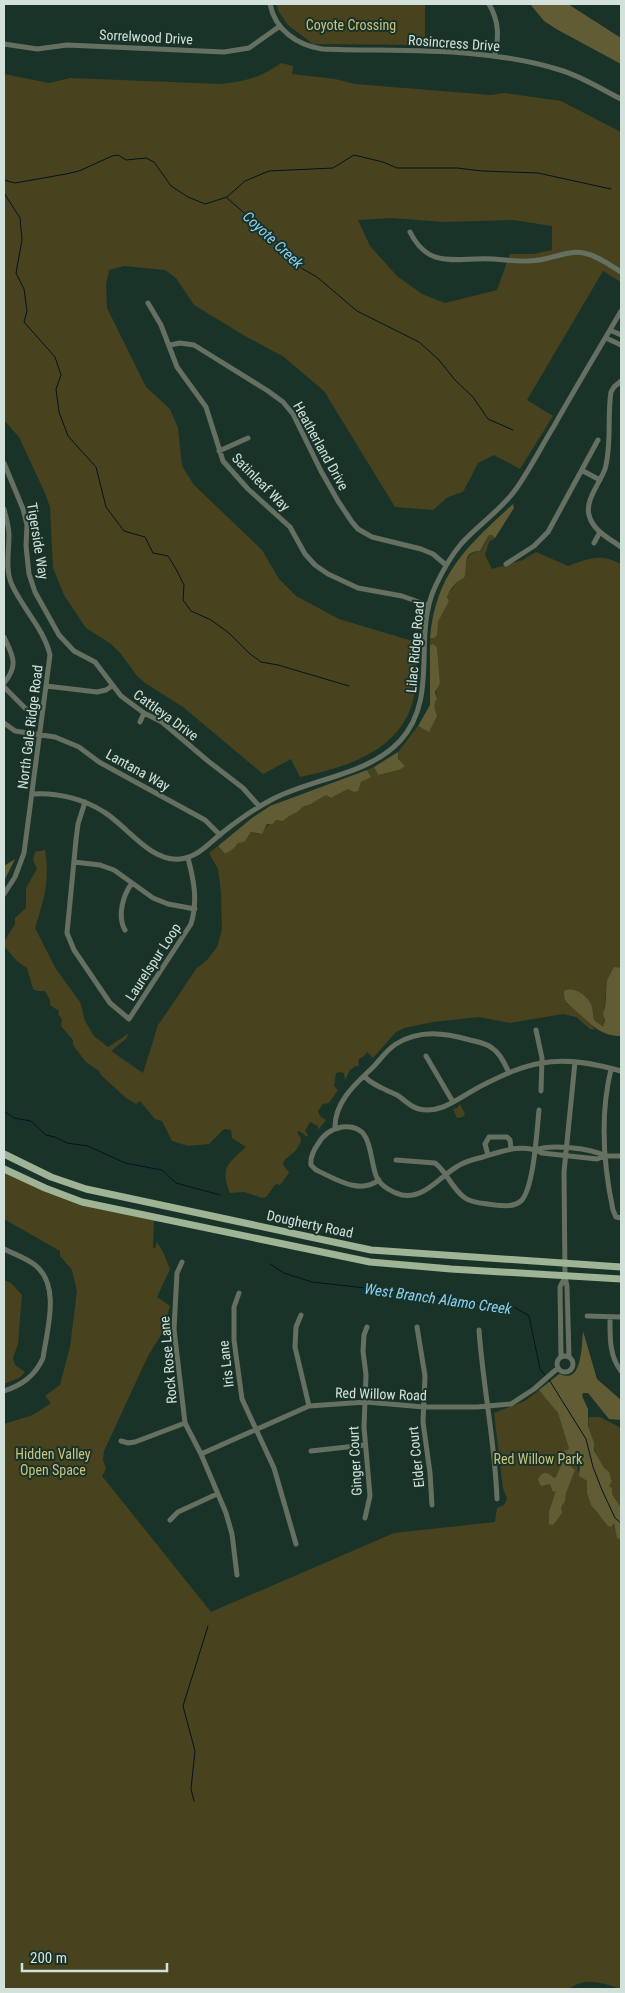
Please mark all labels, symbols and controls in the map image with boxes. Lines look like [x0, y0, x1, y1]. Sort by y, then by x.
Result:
park label: Coyote Crossing [306, 17, 396, 33]
street label: Sorrelwood Drive [99, 27, 194, 47]
street label: Rosincress Drive [408, 32, 501, 54]
water label: Coyote Creek [239, 208, 307, 273]
street label: Heatherland Drive [290, 399, 352, 493]
street label: Satinleaf Way [229, 450, 293, 514]
street label: Tigerside Way [24, 502, 52, 581]
street label: Lilac Ridge Road [403, 601, 427, 693]
street label: North Gale Ridge Road [14, 664, 46, 790]
street label: Cattleya Drive [130, 686, 202, 744]
street label: Lantana Way [103, 746, 173, 794]
street label: Laurelspur Loop [122, 920, 184, 1004]
street label: Dougherty Road [265, 1207, 355, 1241]
water label: West Branch Alamo Creek [363, 1280, 513, 1318]
street label: Rock Rose Lane [156, 1315, 180, 1404]
street label: Iris Lane [215, 1339, 237, 1388]
street label: Red Willow Road [335, 1384, 427, 1404]
street label: Ginger Court [345, 1426, 365, 1496]
street label: Elder Court [405, 1426, 427, 1488]
park label: Hidden Valley Open Space [15, 1446, 91, 1478]
park label: Red Willow Park [494, 1451, 583, 1467]
scale bar [22, 1940, 168, 1972]
text: 200 m [30, 1949, 67, 1967]

